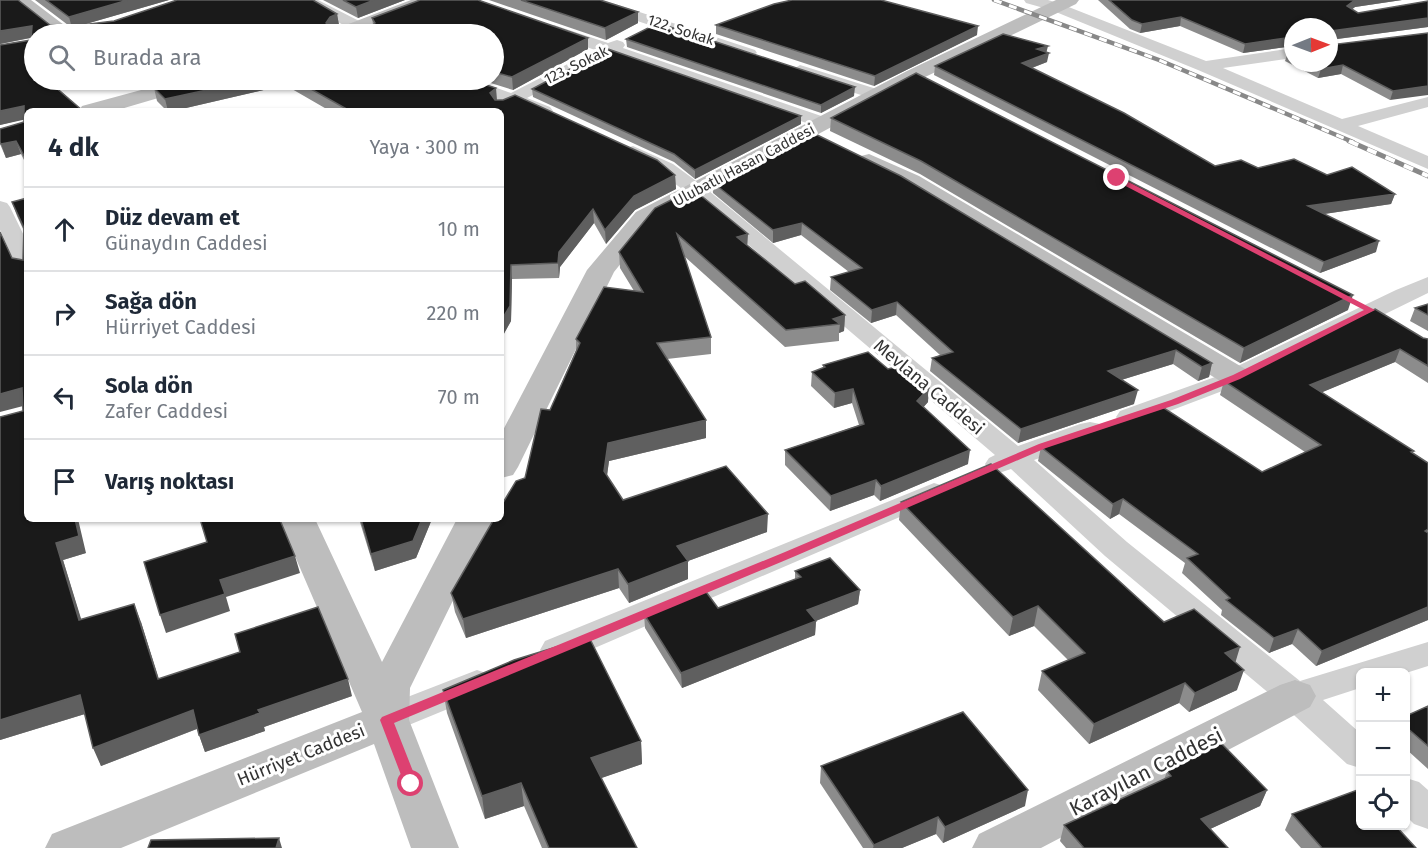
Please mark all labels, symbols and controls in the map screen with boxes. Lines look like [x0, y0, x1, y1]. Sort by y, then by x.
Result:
street label: 122. Sokak [645, 11, 717, 49]
north arrow [1284, 18, 1338, 72]
search box [24, 24, 504, 90]
icon: search [45, 41, 78, 74]
street label: 123. Sokak [541, 42, 611, 88]
text: Burada ara [93, 44, 201, 71]
street label: Ulubatlı Hasan Caddesi [670, 120, 818, 210]
text: 4 dk [48, 132, 99, 163]
text: Yaya · 300 m [369, 135, 480, 159]
route end [1103, 164, 1129, 190]
text: Düz devam et [105, 204, 240, 231]
icon: ahead [48, 213, 81, 246]
text: 10 m [438, 217, 480, 241]
text: Günaydın Caddesi [105, 231, 268, 255]
text: Sağa dön [105, 288, 197, 315]
icon: right [48, 297, 81, 330]
text: 220 m [427, 301, 480, 325]
text: Hürriyet Caddesi [105, 315, 256, 339]
street label: Mevlana Caddesi [869, 334, 989, 440]
text: Sola dön [105, 372, 193, 399]
icon: left [48, 381, 81, 414]
text: 70 m [438, 385, 480, 409]
text: Zafer Caddesi [105, 399, 228, 423]
icon: arrive [48, 465, 81, 498]
text: Varış noktası [105, 468, 234, 495]
map controls [1356, 668, 1410, 830]
button: + [1356, 668, 1410, 722]
street label: Hürriyet Caddesi [234, 719, 368, 791]
street label: Karayılan Caddesi [1065, 722, 1227, 822]
button: − [1356, 722, 1410, 776]
route start [397, 770, 423, 796]
button: locate [1356, 776, 1410, 830]

